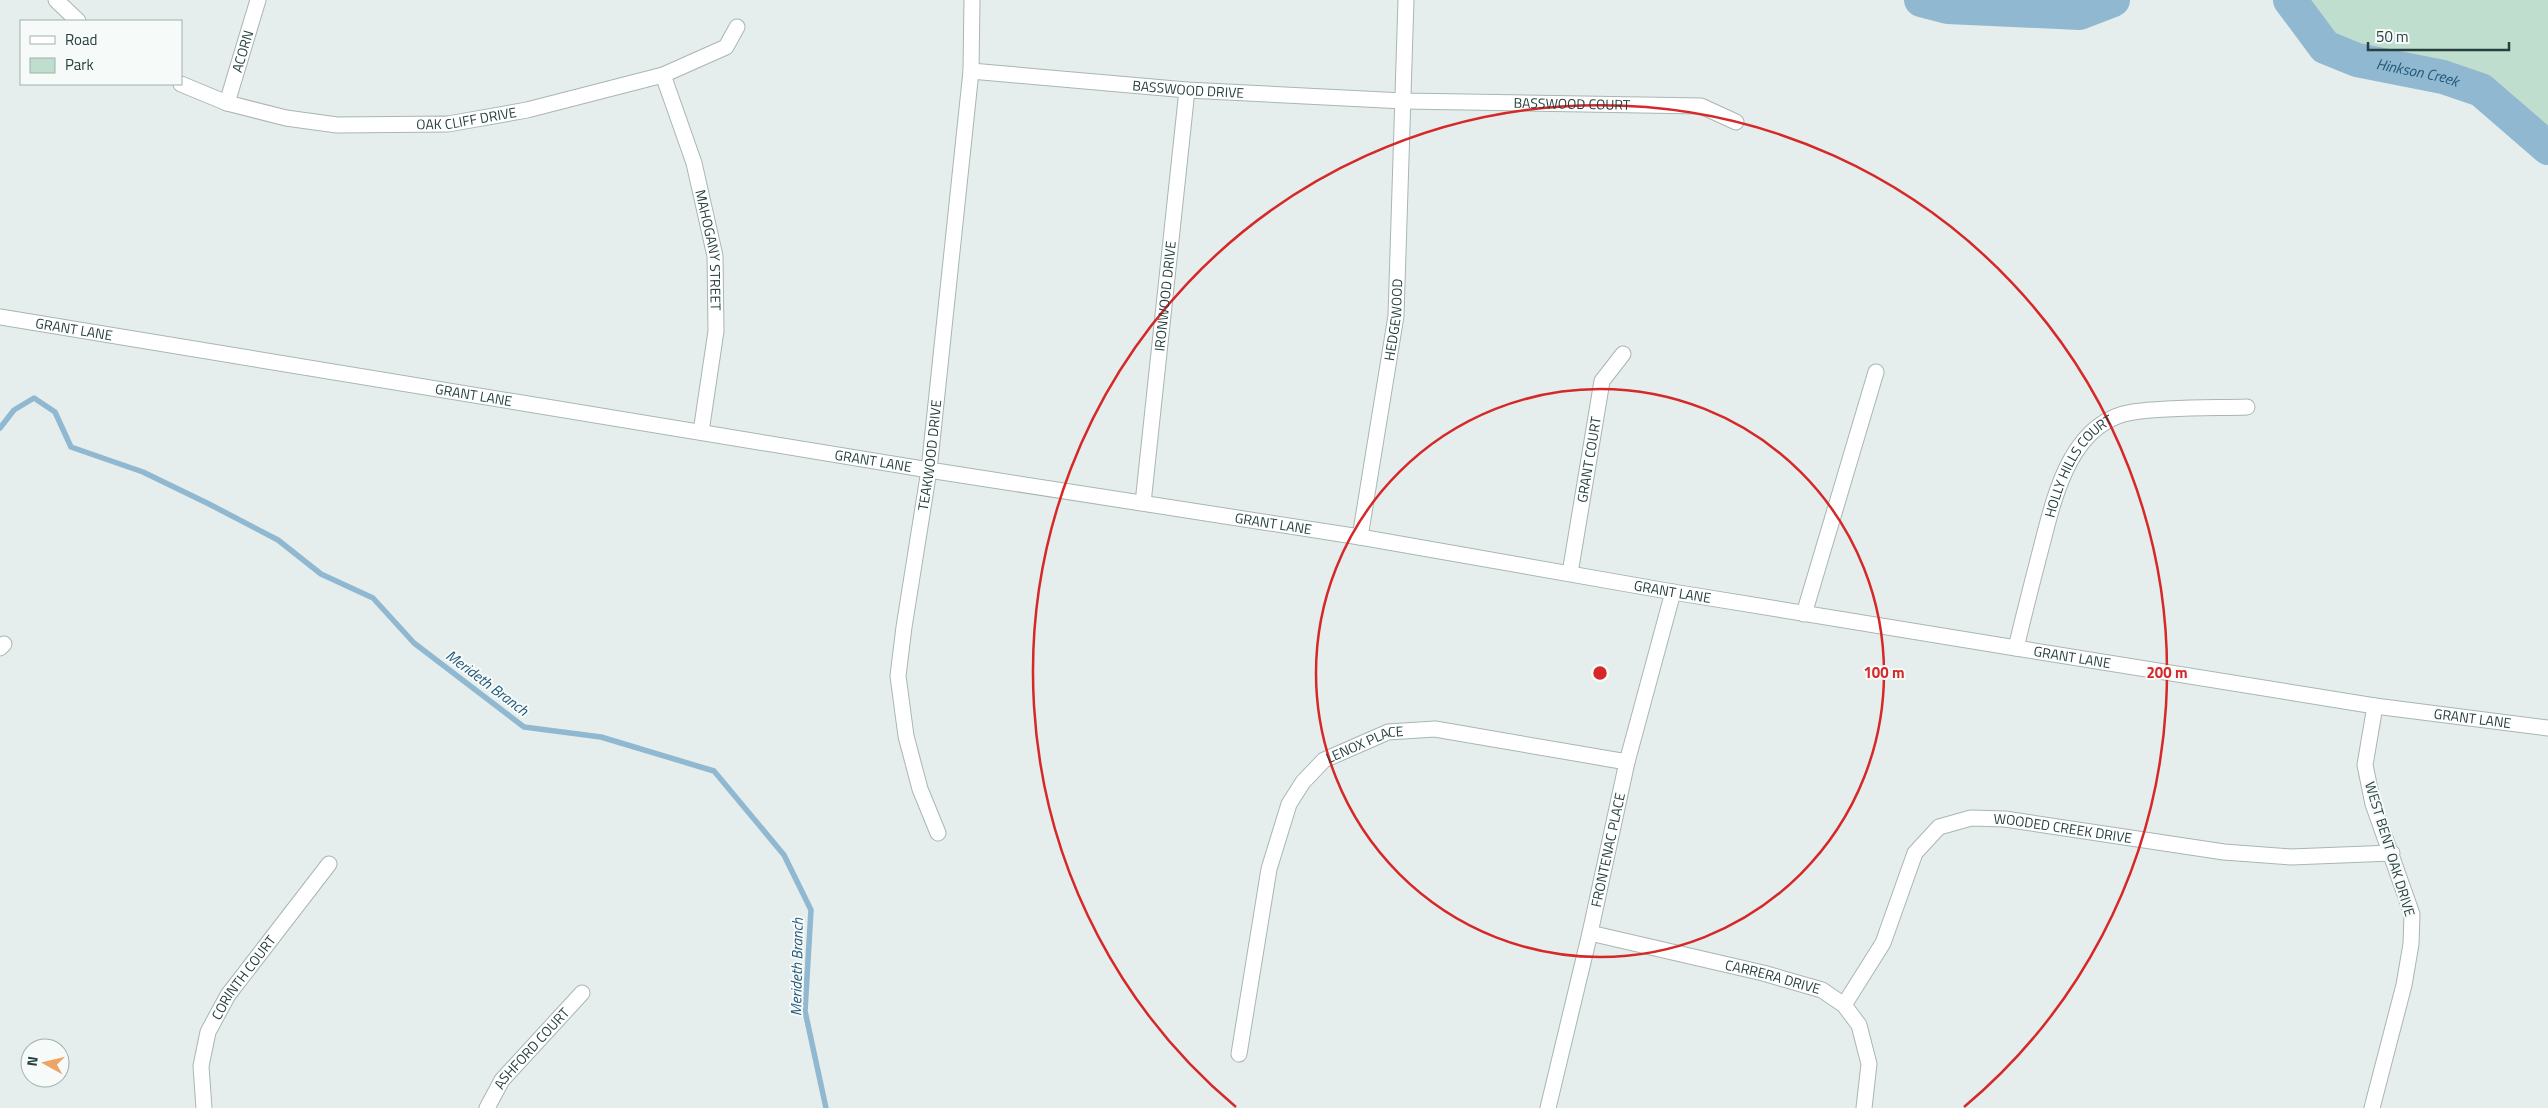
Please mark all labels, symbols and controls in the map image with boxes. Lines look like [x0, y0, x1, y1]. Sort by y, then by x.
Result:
legend [20, 20, 182, 85]
scale bar [2368, 20, 2509, 52]
text: 50 m [2376, 25, 2409, 48]
text: Road [65, 28, 97, 51]
street label: ACORN [226, 28, 258, 75]
water label: Hinkson Creek [2374, 52, 2464, 93]
text: Park [65, 53, 94, 76]
street label: BASSWOOD DRIVE [1132, 74, 1245, 103]
street label: BASSWOOD COURT [1513, 92, 1631, 115]
street label: OAK CLIFF DRIVE [416, 101, 518, 134]
street label: MAHOGANY STREET [690, 187, 727, 311]
street label: IRONWOOD DRIVE [1148, 240, 1181, 352]
street label: HEDGEWOOD [1378, 278, 1407, 362]
street label: GRANT LANE [34, 312, 114, 345]
street label: GRANT LANE [434, 378, 514, 411]
street label: TEAKWOOD DRIVE [912, 398, 946, 512]
street label: HOLLY HILLS COURT [2039, 409, 2117, 520]
street label: GRANT COURT [1571, 414, 1606, 504]
street label: GRANT LANE [833, 444, 914, 477]
street label: GRANT LANE [1233, 507, 1314, 539]
street label: GRANT LANE [1633, 574, 1713, 608]
street label: GRANT LANE [2032, 640, 2113, 673]
water label: Merideth Branch [441, 644, 534, 722]
text: 100 m [1863, 661, 1905, 684]
text: 200 m [2146, 661, 2188, 684]
centre of rings [1591, 664, 1609, 682]
street label: GRANT LANE [2433, 703, 2513, 733]
street label: LENOX PLACE [1322, 720, 1404, 768]
street label: WEST BENT OAK DRIVE [2360, 779, 2421, 919]
street label: FRONTENAC PLACE [1585, 790, 1630, 909]
street label: WOODED CREEK DRIVE [1993, 808, 2134, 848]
water label: Merideth Branch [784, 917, 809, 1016]
street label: CORINTH COURT [206, 930, 281, 1023]
street label: CARRERA DRIVE [1723, 954, 1823, 999]
street label: ASHFORD COURT [488, 1002, 574, 1093]
north arrow [20, 1038, 70, 1088]
text: N [21, 1055, 43, 1067]

